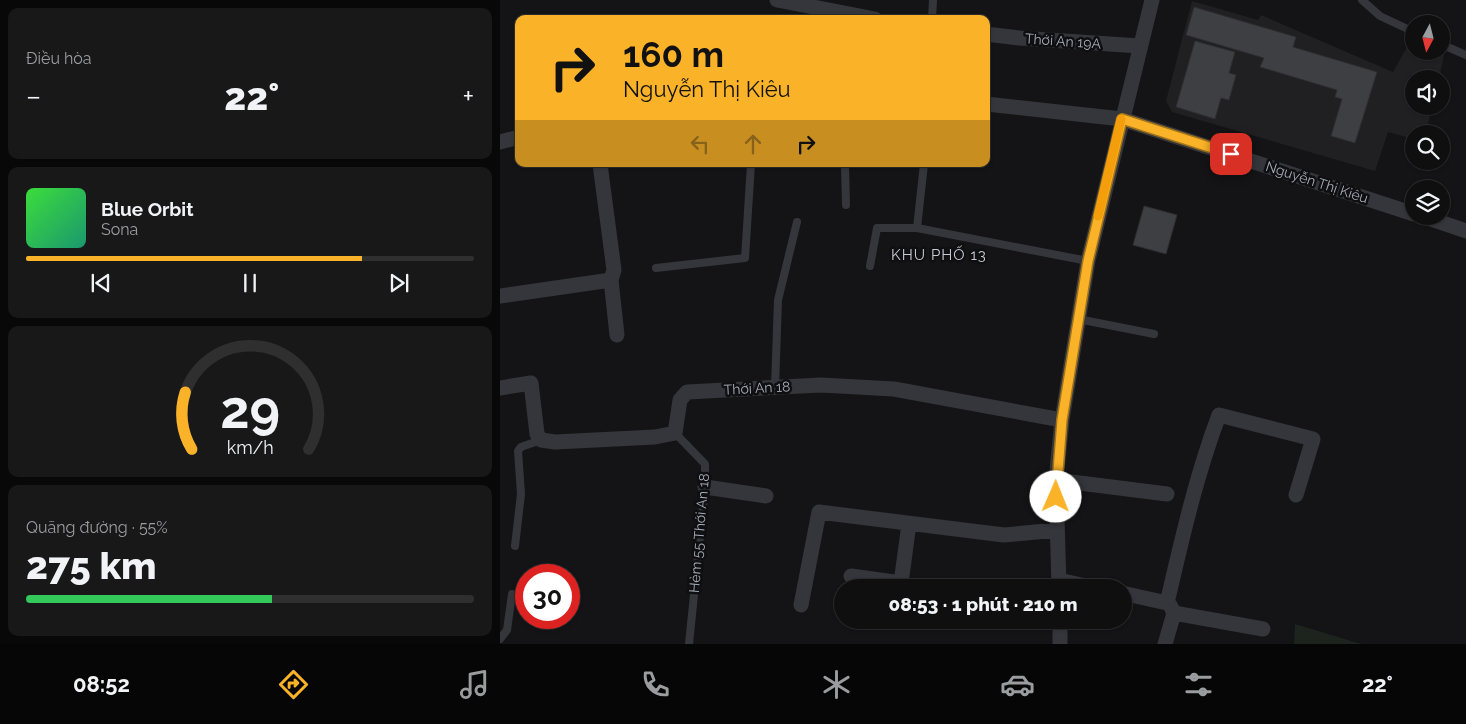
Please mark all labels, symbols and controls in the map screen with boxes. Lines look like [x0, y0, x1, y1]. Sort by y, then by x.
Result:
north arrow [1405, 15, 1450, 60]
map controls [1405, 15, 1450, 225]
street label: Thới An 19A [1024, 30, 1102, 52]
text: 160 m [623, 34, 724, 75]
icon: right [540, 35, 605, 100]
text: Điều hòa [26, 49, 92, 68]
button: sound [1405, 70, 1450, 115]
text: 22° [224, 74, 279, 119]
text: Nguyễn Thị Kiêu [623, 76, 791, 102]
text: − [26, 80, 41, 113]
text: + [462, 80, 474, 113]
button: search [1405, 125, 1450, 170]
icon: left [686, 130, 714, 158]
icon: ahead [739, 130, 767, 158]
icon: right [792, 130, 820, 158]
pin [1210, 133, 1252, 175]
icon: arrive [1217, 140, 1245, 168]
street label: Nguyễn Thị Kiêu [1264, 158, 1370, 206]
button: layers [1405, 180, 1450, 225]
text: Blue Orbit [101, 198, 193, 220]
text: Sona [101, 220, 138, 239]
district label: KHU PHỐ 13 [891, 245, 987, 264]
icon: previous [87, 269, 115, 297]
icon: pause [236, 269, 264, 297]
icon: next [385, 269, 413, 297]
street label: Thới An 18 [723, 378, 791, 398]
text: 29 [220, 379, 280, 440]
text: km/h [226, 437, 274, 458]
position arrow [1029, 470, 1081, 522]
street label: Hẻm 55 Thới An 18 [686, 472, 712, 594]
text: Quãng đường · 55% [26, 518, 168, 537]
text: 275 km [26, 543, 157, 588]
speed limit sign: 30 [515, 564, 580, 629]
text: 08:53 · 1 phút · 210 m [889, 593, 1077, 615]
icon: directions [276, 667, 311, 702]
icon: music [457, 667, 492, 702]
icon: phone [638, 667, 673, 702]
icon: climate [819, 667, 854, 702]
icon: car [1000, 667, 1035, 702]
icon: filters [1181, 667, 1216, 702]
text: 08:52 [73, 671, 130, 697]
text: 22° [1362, 671, 1393, 697]

